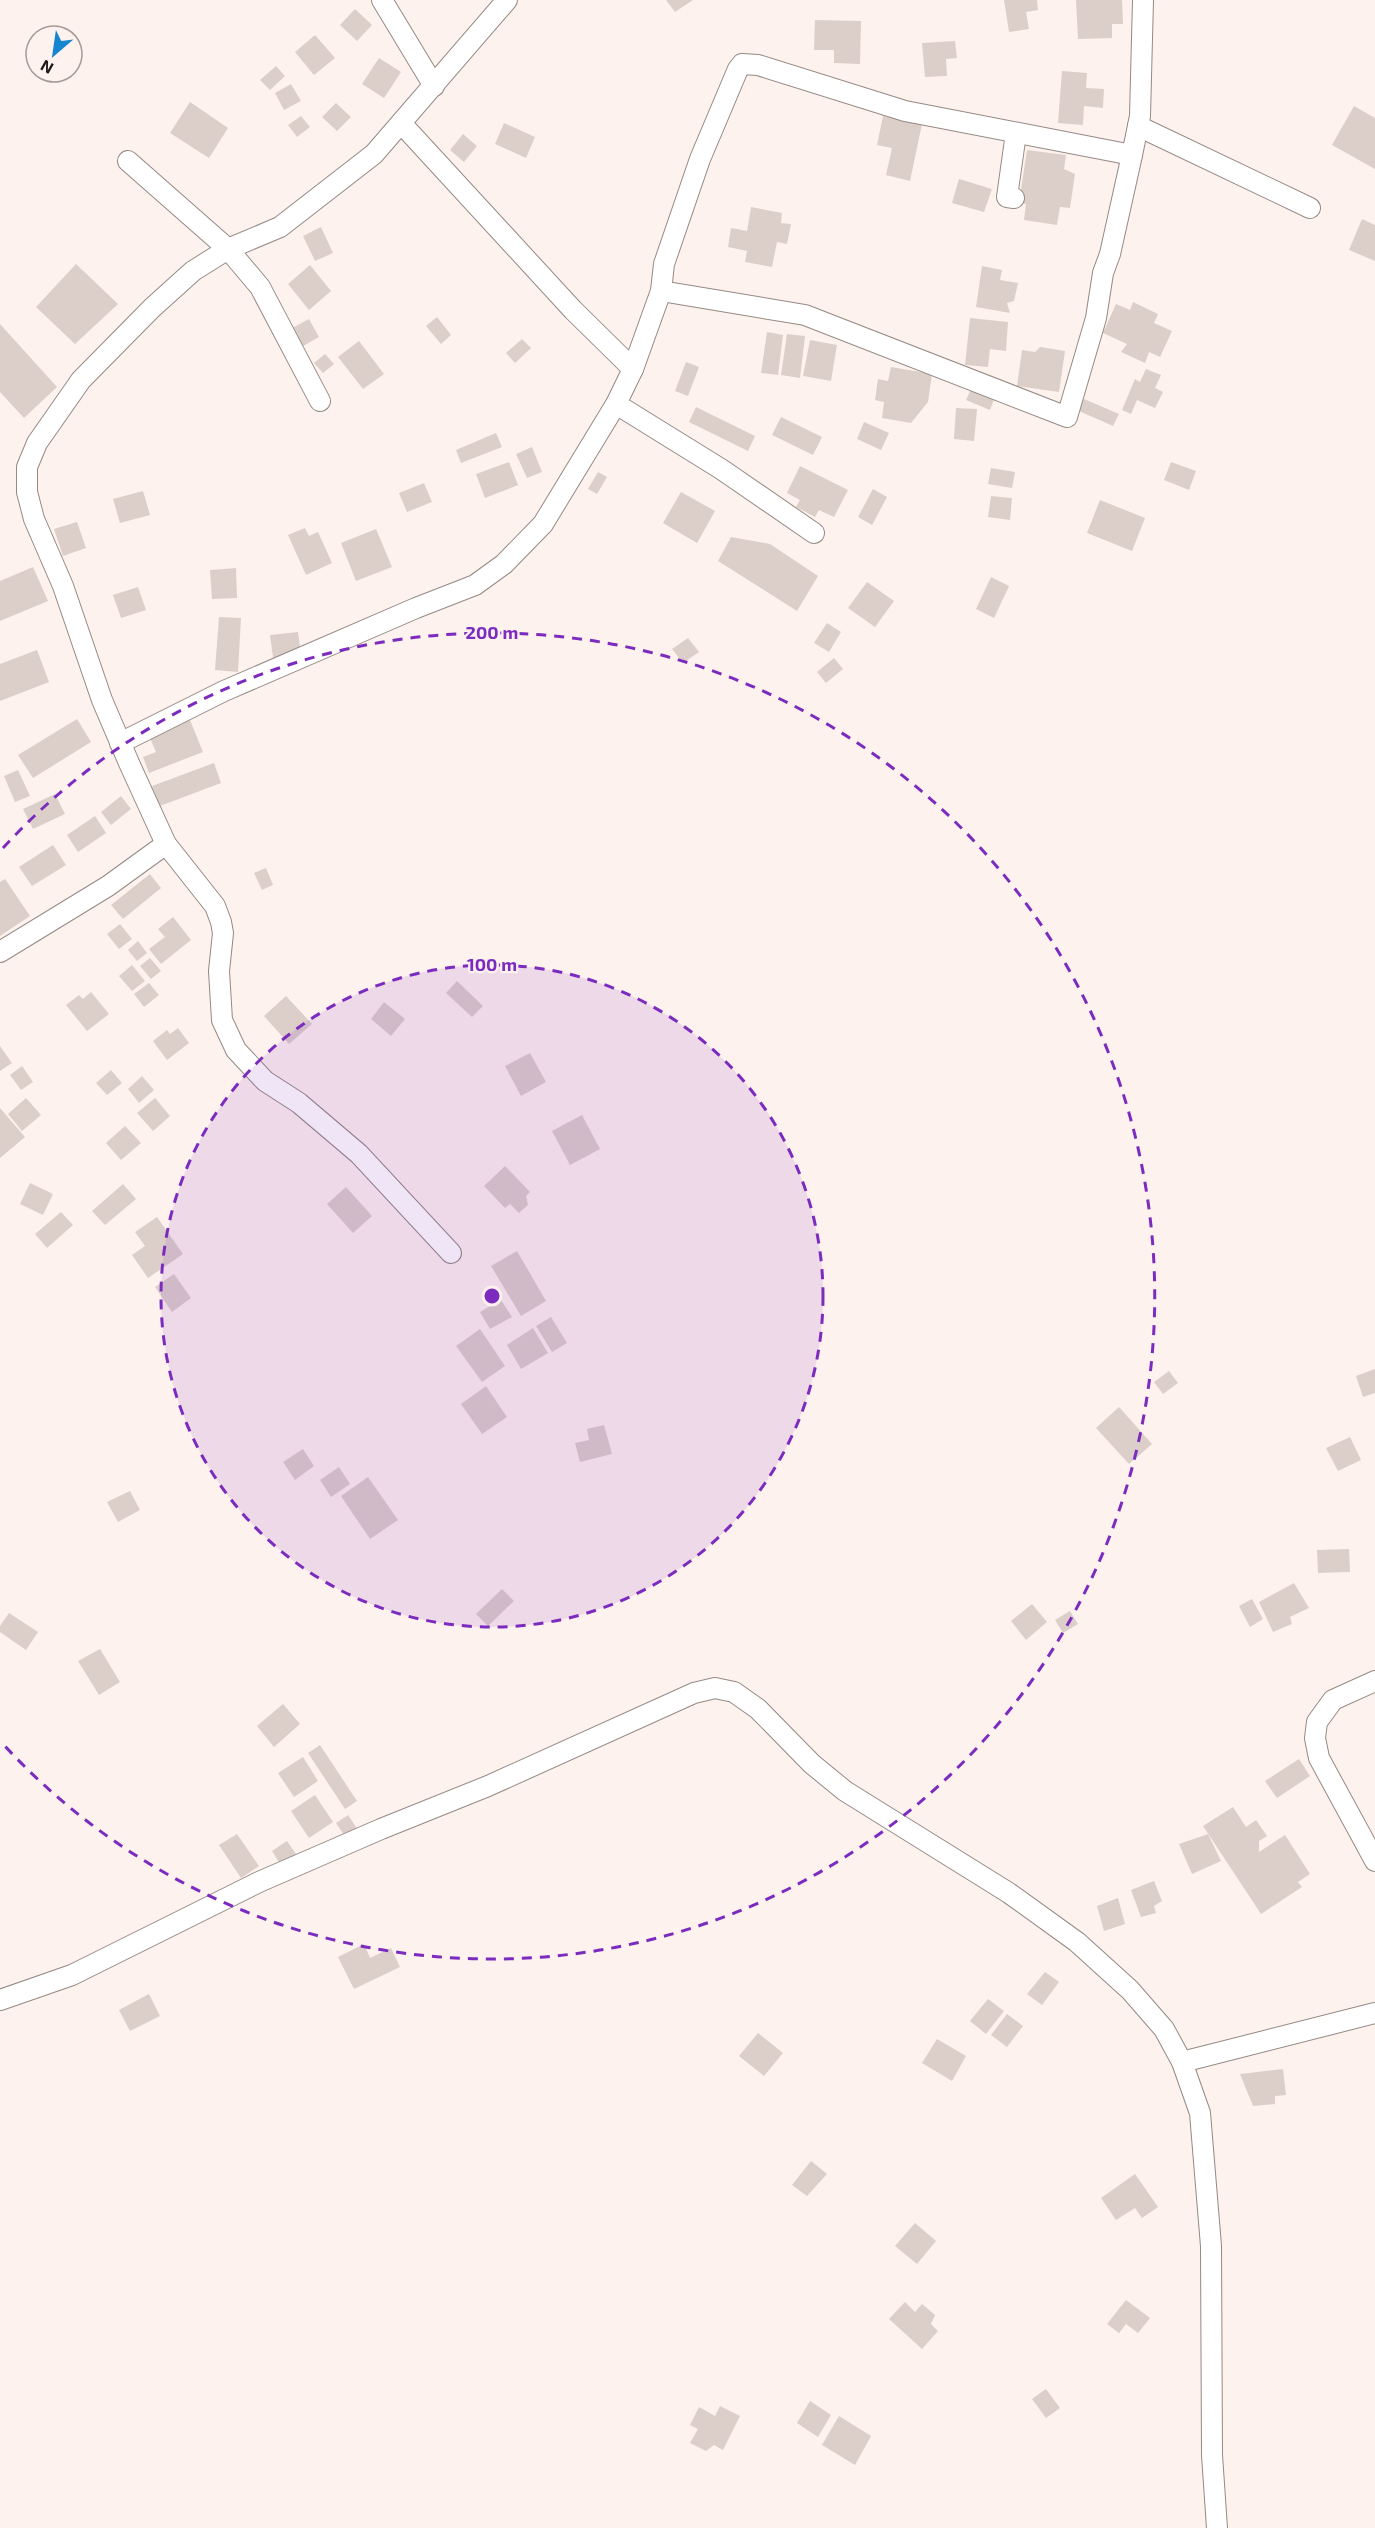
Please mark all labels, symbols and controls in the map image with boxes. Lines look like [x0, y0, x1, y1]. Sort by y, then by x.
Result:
north arrow [24, 24, 84, 84]
text: N [37, 56, 56, 79]
text: 200 m [466, 621, 518, 643]
text: 100 m [467, 953, 517, 975]
centre of rings [482, 1286, 502, 1306]

